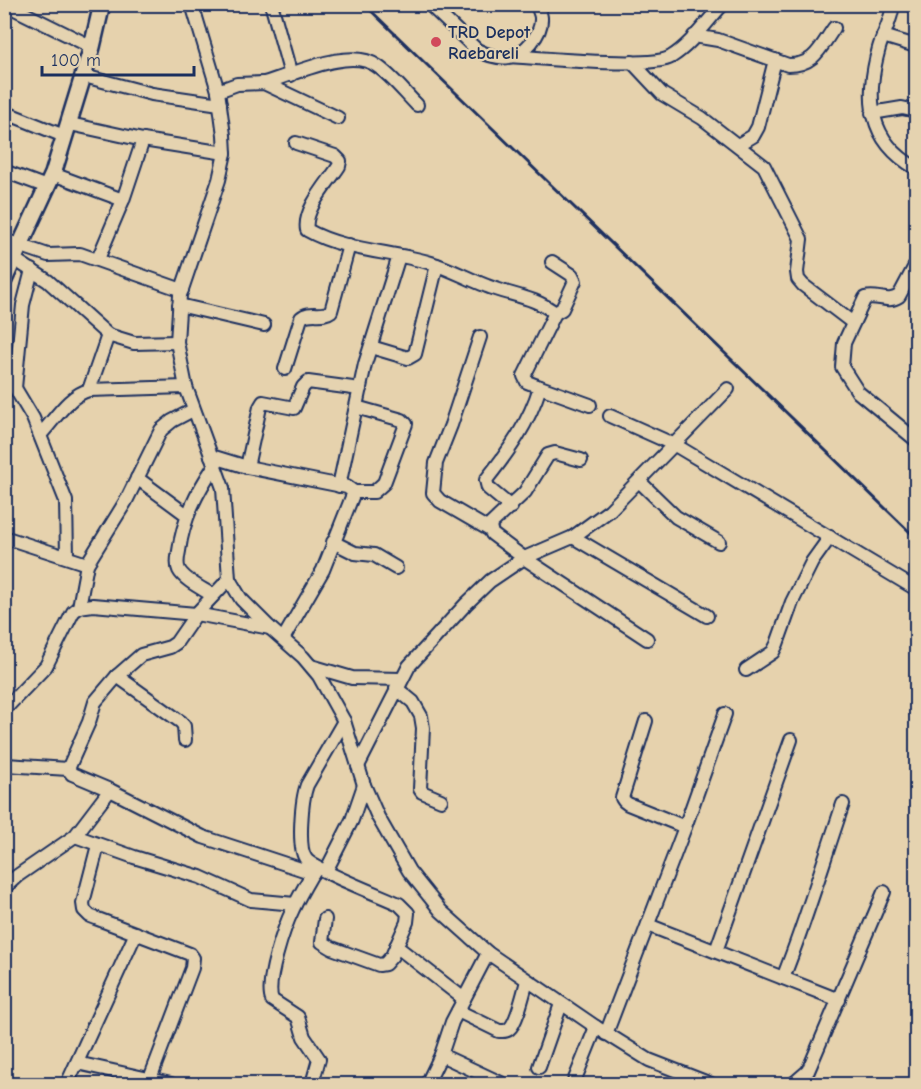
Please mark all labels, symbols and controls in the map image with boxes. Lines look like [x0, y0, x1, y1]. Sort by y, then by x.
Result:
place label: TRD Depot Raebareli [448, 22, 531, 64]
marker: TRD Depot Raebareli [429, 35, 443, 49]
scale bar [42, 39, 194, 77]
text: 100 m [51, 50, 101, 71]

